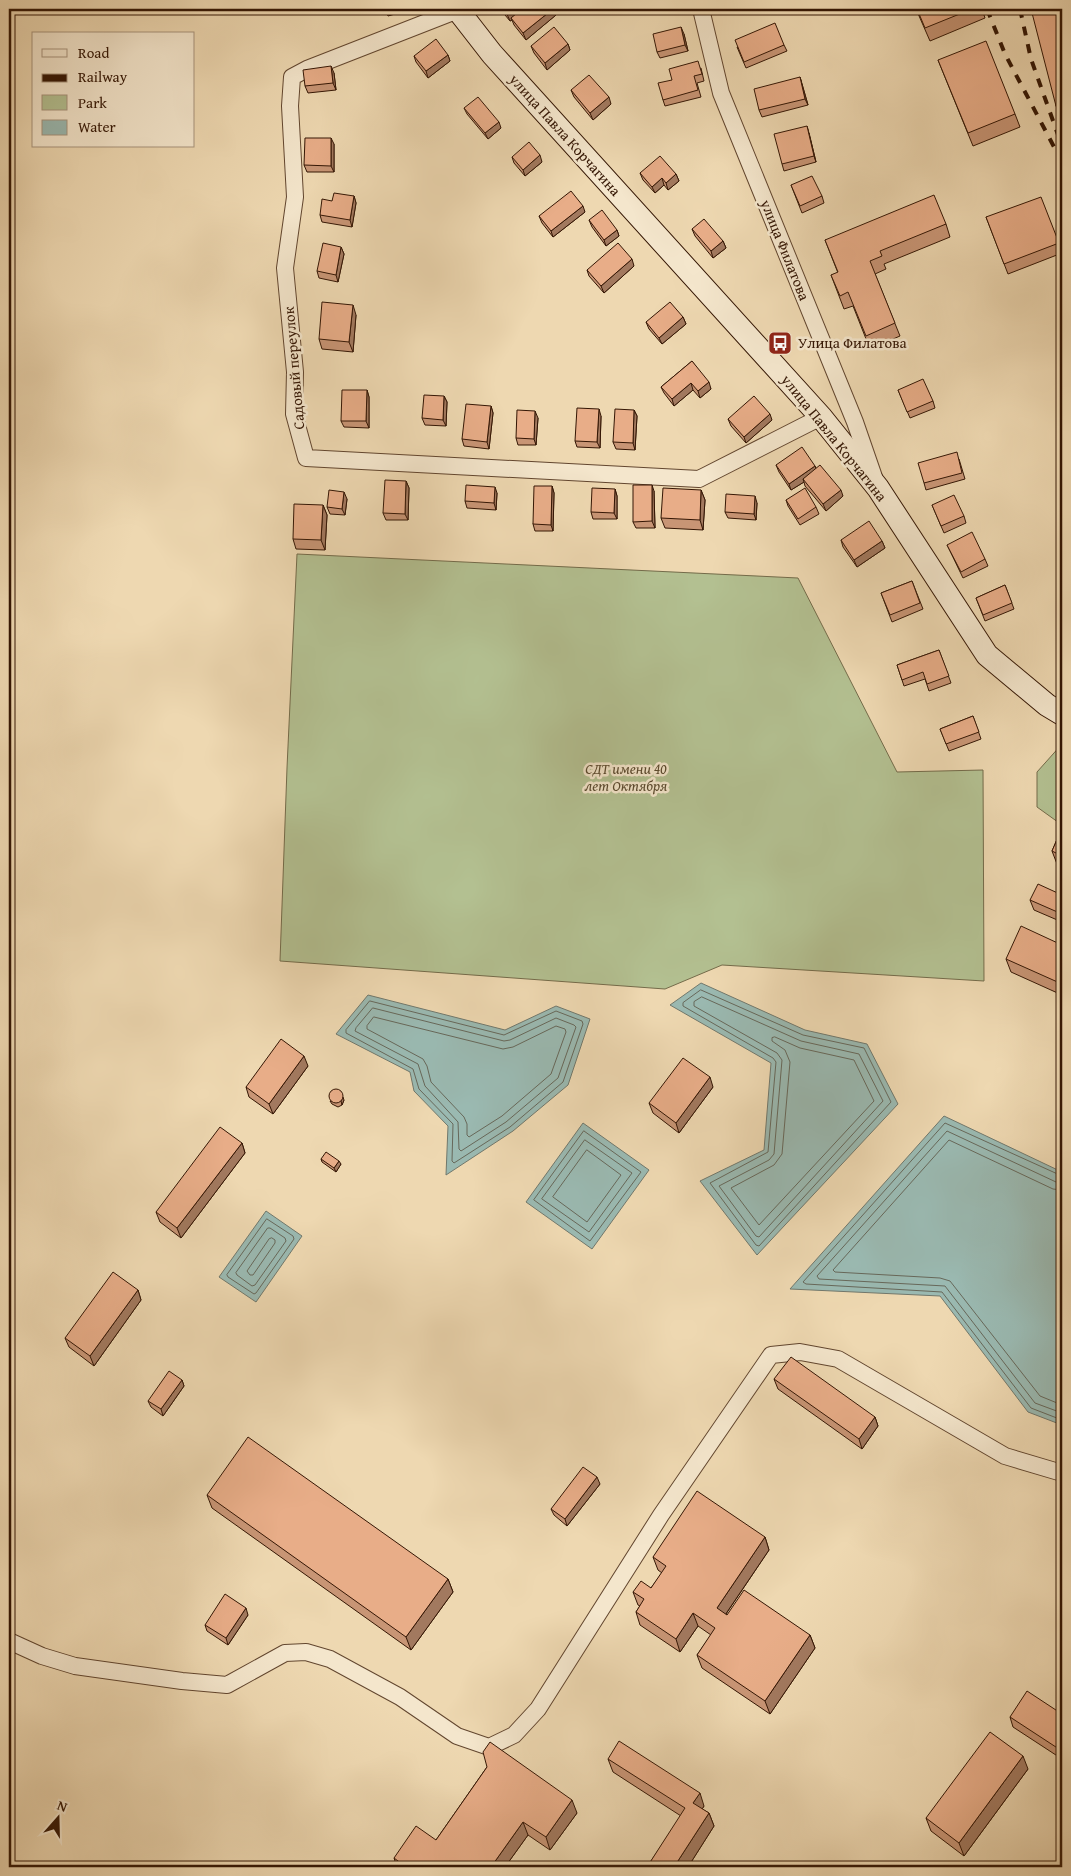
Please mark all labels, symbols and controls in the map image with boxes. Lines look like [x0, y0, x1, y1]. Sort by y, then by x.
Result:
legend [32, 32, 195, 148]
text: Road [78, 42, 109, 63]
text: Railway [78, 66, 128, 87]
street label: улица Павла Корчагина [504, 68, 627, 201]
text: Park [78, 92, 107, 113]
text: Water [78, 116, 116, 137]
street label: улица Филатова [755, 195, 816, 304]
street label: Садовый переулок [278, 306, 309, 430]
bus stop icon: Улица Филатова [767, 330, 793, 356]
place label: Улица Филатова [798, 332, 908, 353]
street label: улица Павла Корчагина [776, 369, 893, 506]
park label: СДТ имени 40 лет Октября [585, 758, 668, 796]
north arrow [32, 1794, 82, 1844]
text: N [55, 1795, 71, 1817]

